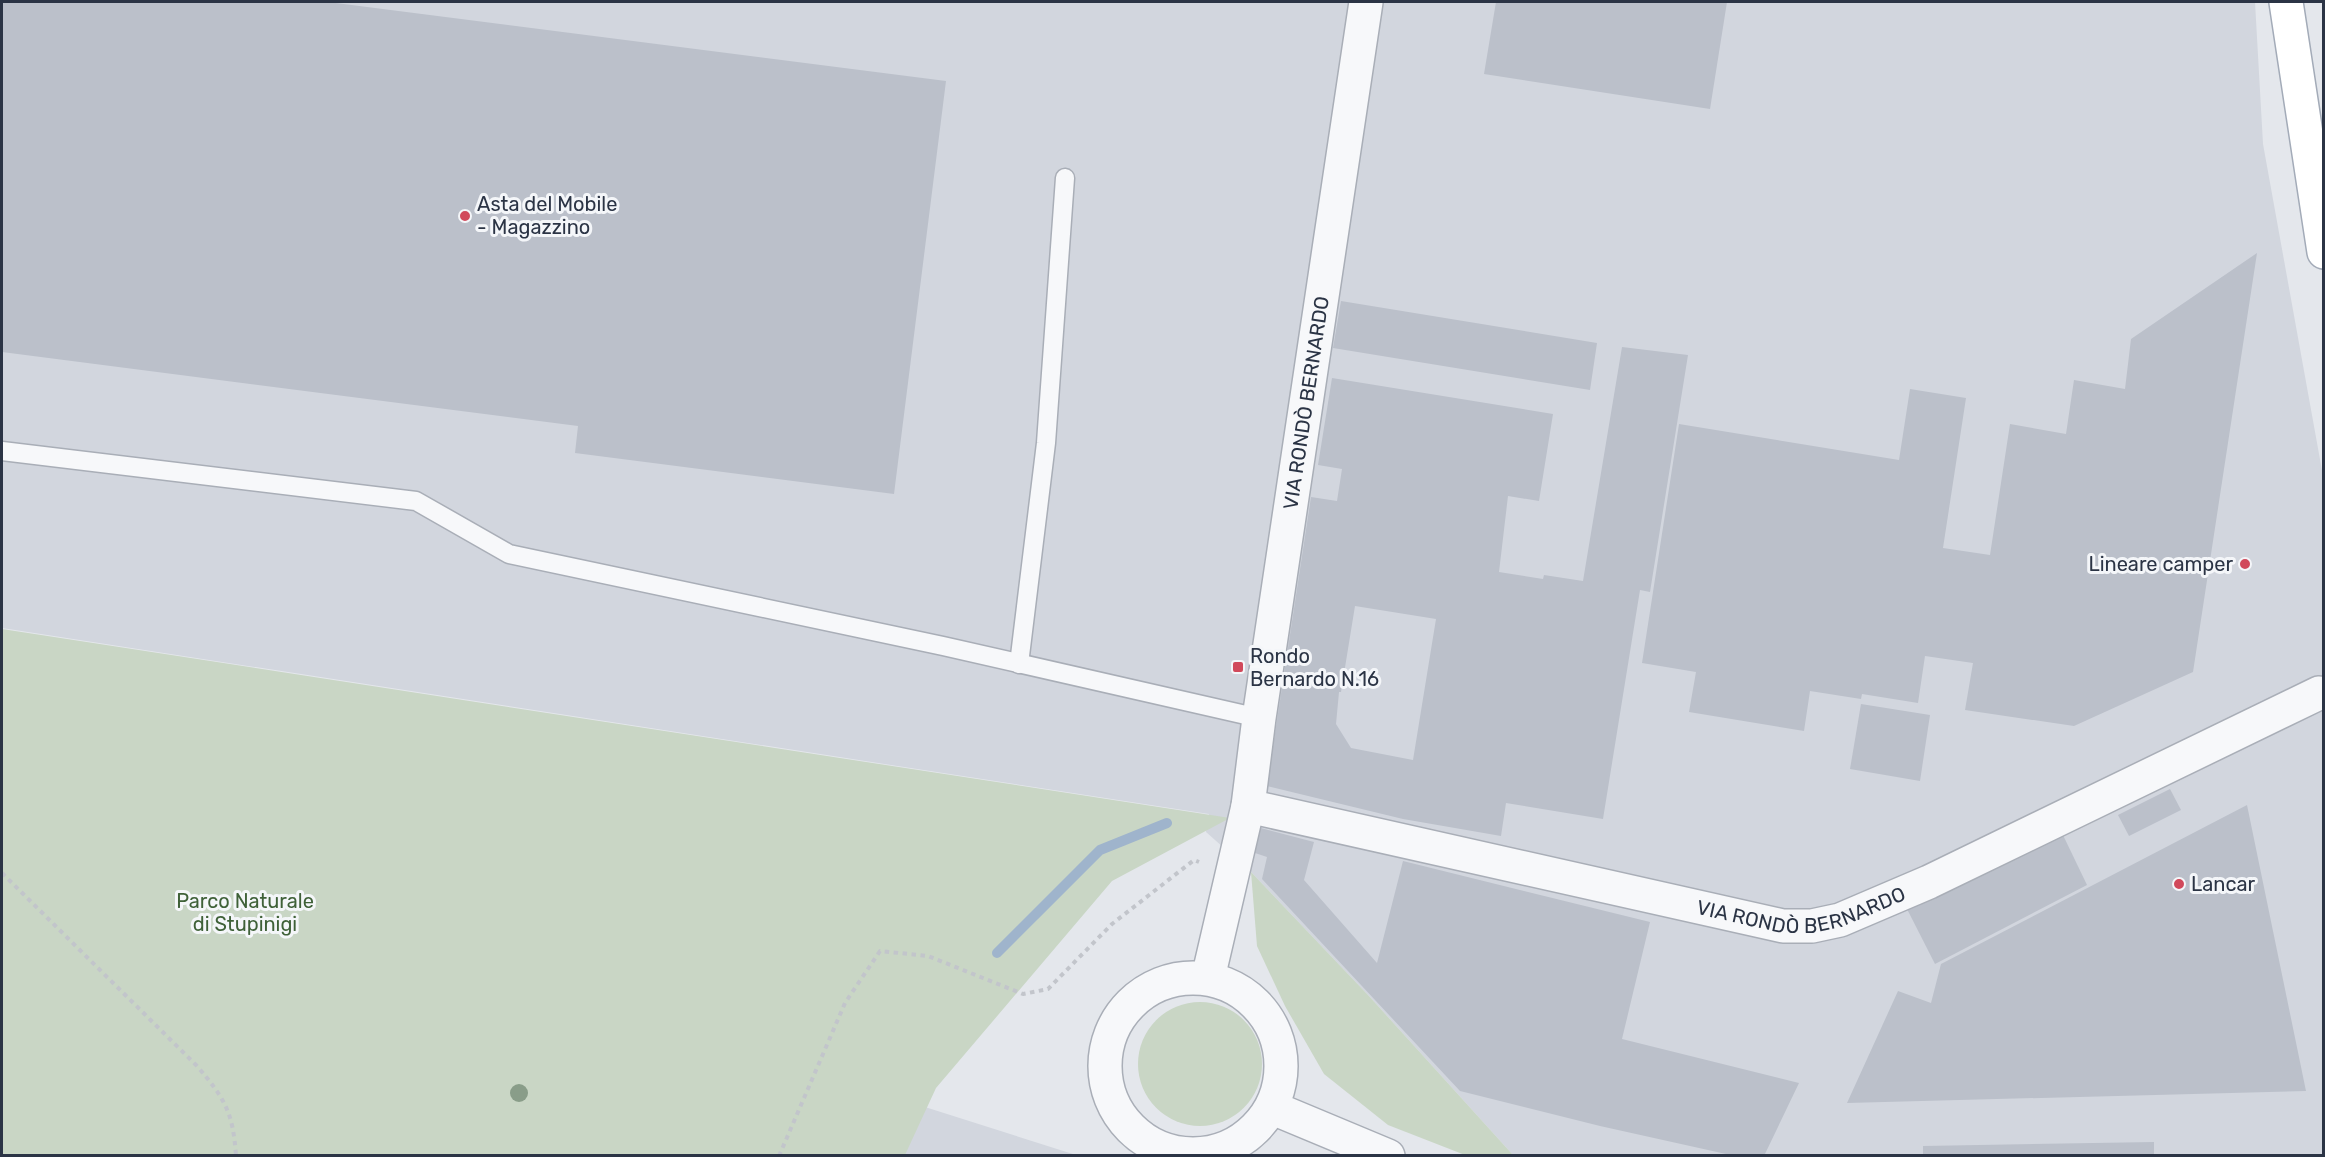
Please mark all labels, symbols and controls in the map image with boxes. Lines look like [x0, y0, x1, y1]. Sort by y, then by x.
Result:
place label: Asta del Mobile - Magazzino [477, 192, 617, 239]
marker: Asta del Mobile - Magazzino [458, 209, 472, 223]
street label: VIA RONDÒ BERNARDO [1278, 294, 1334, 511]
place label: Lineare camper [2088, 552, 2233, 576]
marker: Lineare camper [2238, 557, 2252, 571]
place label: Rondo Bernardo N.16 [1250, 644, 1379, 691]
marker: Rondo Bernardo N.16 [1231, 660, 1245, 674]
place label: Lancar [2191, 872, 2256, 896]
marker: Lancar [2172, 877, 2186, 891]
street label: VIA RONDÒ BERNARDO [1694, 882, 1909, 938]
park label: Parco Naturale di Stupinigi [176, 889, 314, 936]

